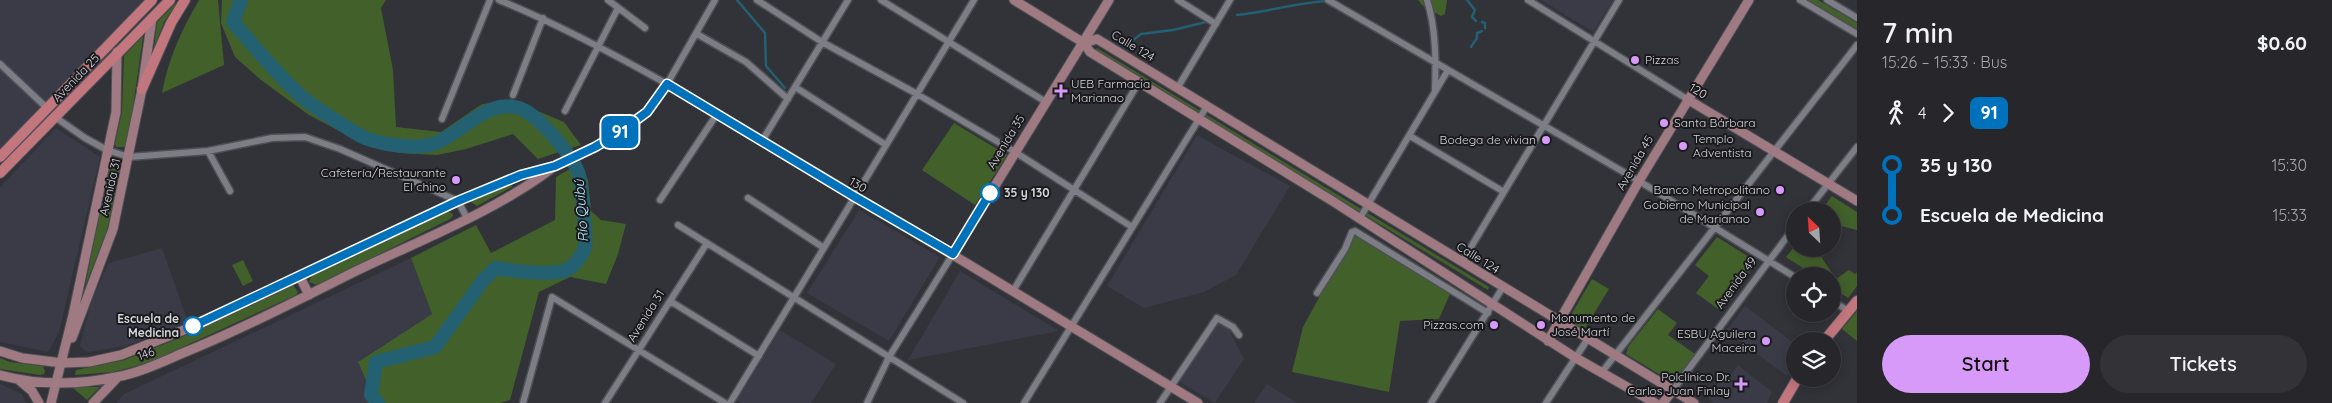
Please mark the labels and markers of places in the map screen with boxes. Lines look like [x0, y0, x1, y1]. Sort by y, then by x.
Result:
place label: Pizzas [1645, 52, 1679, 67]
marker: Pizzas [1629, 54, 1641, 66]
place label: UEB Farmacia Marianao [1071, 76, 1150, 105]
marker: UEB Farmacia Marianao [1055, 85, 1067, 97]
place label: Santa Bárbara [1674, 115, 1756, 130]
marker: Santa Bárbara [1658, 117, 1670, 129]
place label: Templo Adventista [1693, 131, 1752, 160]
place label: Bodega de vivian [1440, 132, 1536, 147]
marker: Bodega de vivian [1540, 134, 1552, 146]
marker: Templo Adventista [1677, 140, 1689, 152]
place label: Cafetería/Restaurante El chino [321, 165, 446, 194]
marker: Cafetería/Restaurante El chino [450, 174, 462, 186]
place label: Banco Metropolitano [1653, 182, 1770, 197]
marker: 35 y 130 [980, 183, 1000, 203]
marker: Banco Metropolitano [1774, 184, 1786, 196]
place label: 35 y 130 [1004, 185, 1050, 200]
place label: Gobierno Municipal de Marianao [1643, 197, 1750, 226]
marker: Gobierno Municipal de Marianao [1754, 206, 1766, 218]
place label: Monumento de José Martí [1551, 310, 1635, 339]
place label: Escuela de Medicina [117, 311, 179, 340]
marker: Escuela de Medicina [183, 316, 203, 336]
place label: Pizzas.com [1423, 317, 1484, 332]
marker: Pizzas.com [1488, 319, 1500, 331]
marker: Monumento de José Martí [1535, 319, 1547, 331]
place label: ESBU Aguilera Maceira [1677, 326, 1756, 355]
marker: ESBU Aguilera Maceira [1760, 335, 1772, 347]
place label: Polclínico Dr. Carlos Juan Finlay [1627, 369, 1730, 398]
marker: Polclínico Dr. Carlos Juan Finlay [1734, 377, 1748, 391]

